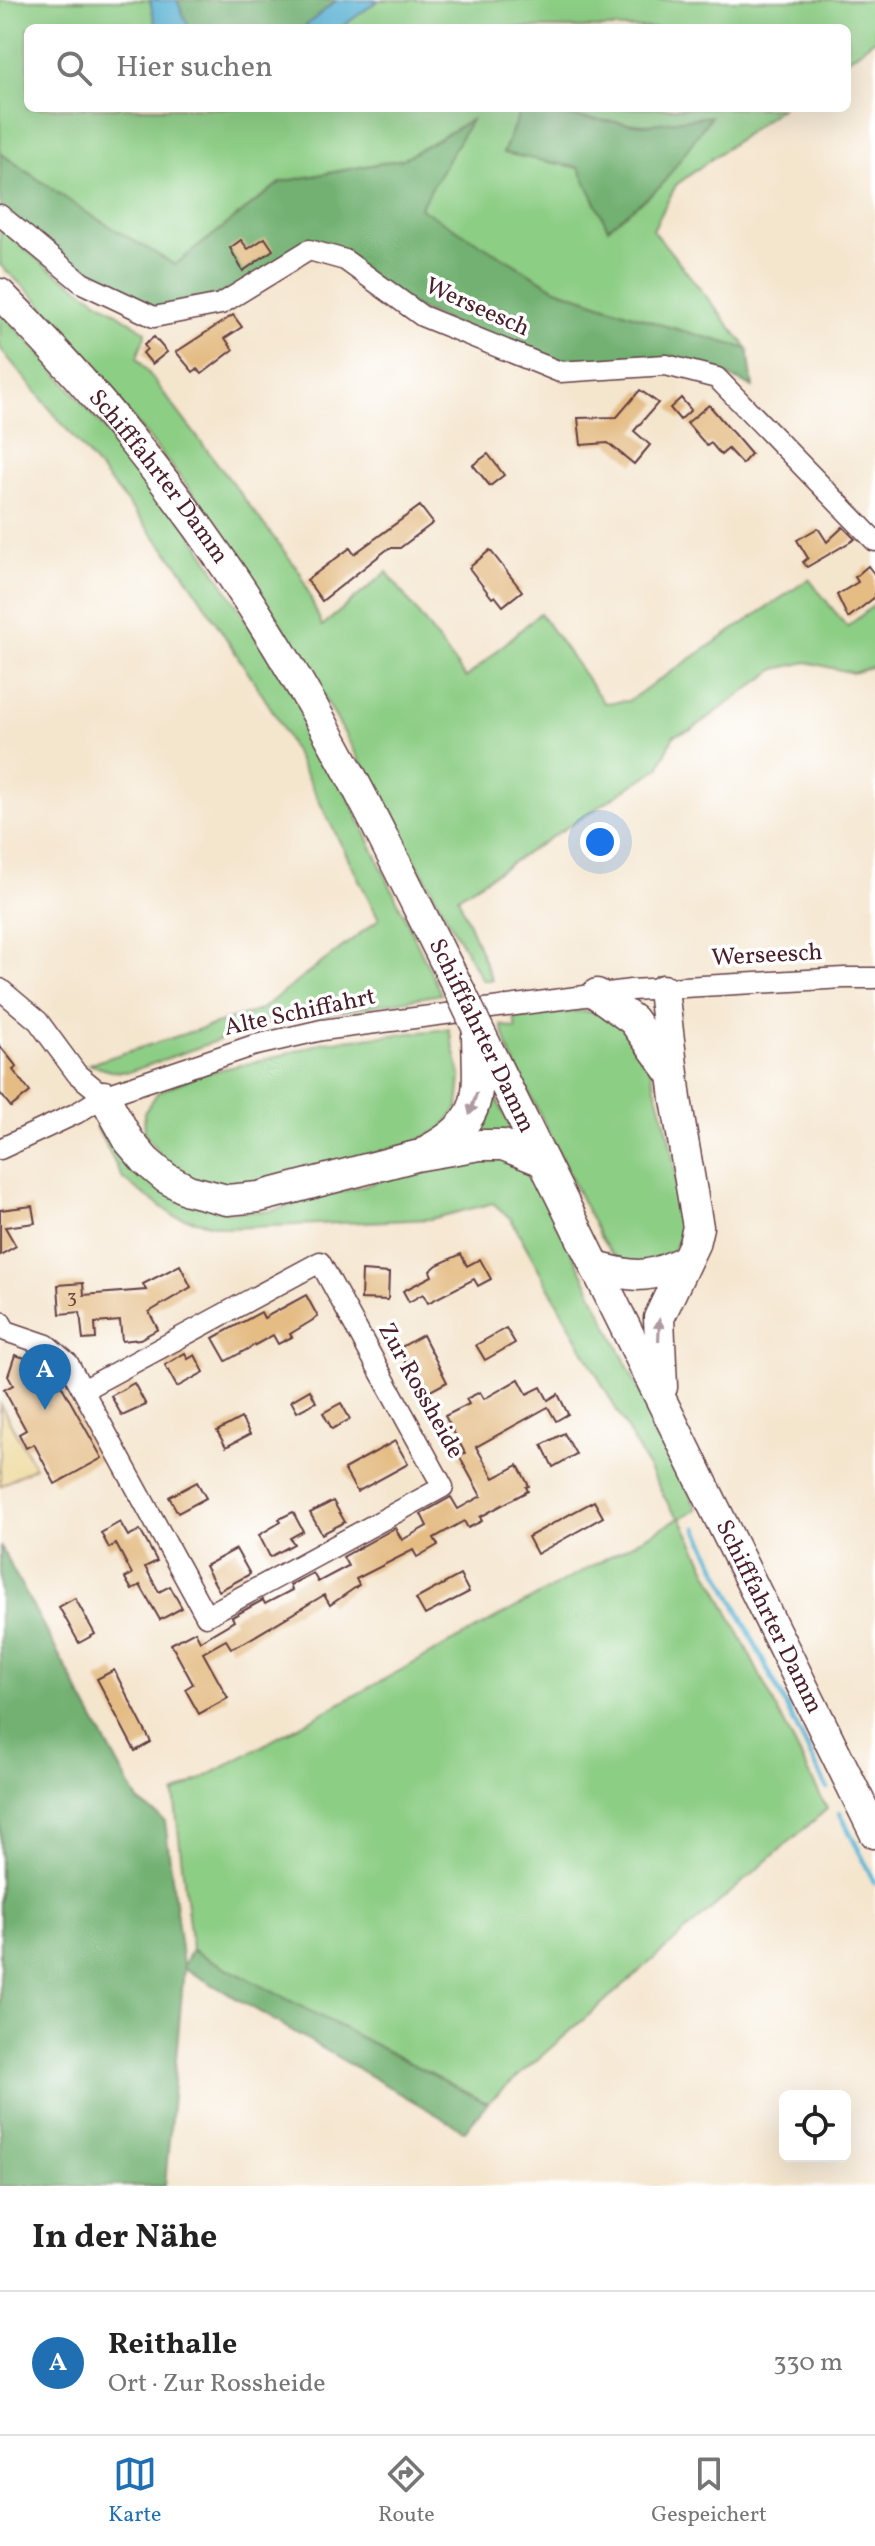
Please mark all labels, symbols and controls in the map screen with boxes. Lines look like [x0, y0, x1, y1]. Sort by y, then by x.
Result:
search box [24, 24, 851, 112]
icon: search [52, 46, 96, 90]
text: Hier suchen [116, 47, 273, 89]
street label: Werseesch [419, 270, 535, 346]
street label: Schifffahrter Damm [80, 382, 236, 571]
your location [580, 822, 620, 862]
street label: Schifffahrter Damm [419, 933, 543, 1139]
street label: Werseesch [711, 936, 823, 976]
street label: Alte Schiffahrt [221, 980, 379, 1046]
one-way arrow [466, 1092, 479, 1116]
house number: 3 [67, 1284, 77, 1312]
street label: Zur Rossheide [369, 1317, 471, 1465]
one-way arrow [653, 1317, 666, 1342]
pin: A [19, 1344, 71, 1410]
street label: Schifffahrter Damm [706, 1514, 831, 1720]
map controls [779, 2090, 851, 2162]
button: locate [779, 2090, 851, 2162]
text: In der Nähe [32, 2215, 217, 2262]
text: Reithalle [108, 2324, 237, 2366]
text: A [49, 2345, 67, 2381]
text: 330 m [773, 2345, 843, 2381]
text: Ort · Zur Rossheide [108, 2366, 326, 2402]
tab: Karte [108, 2452, 161, 2531]
tab: Route [378, 2452, 435, 2531]
tab: Gespeichert [651, 2452, 767, 2531]

